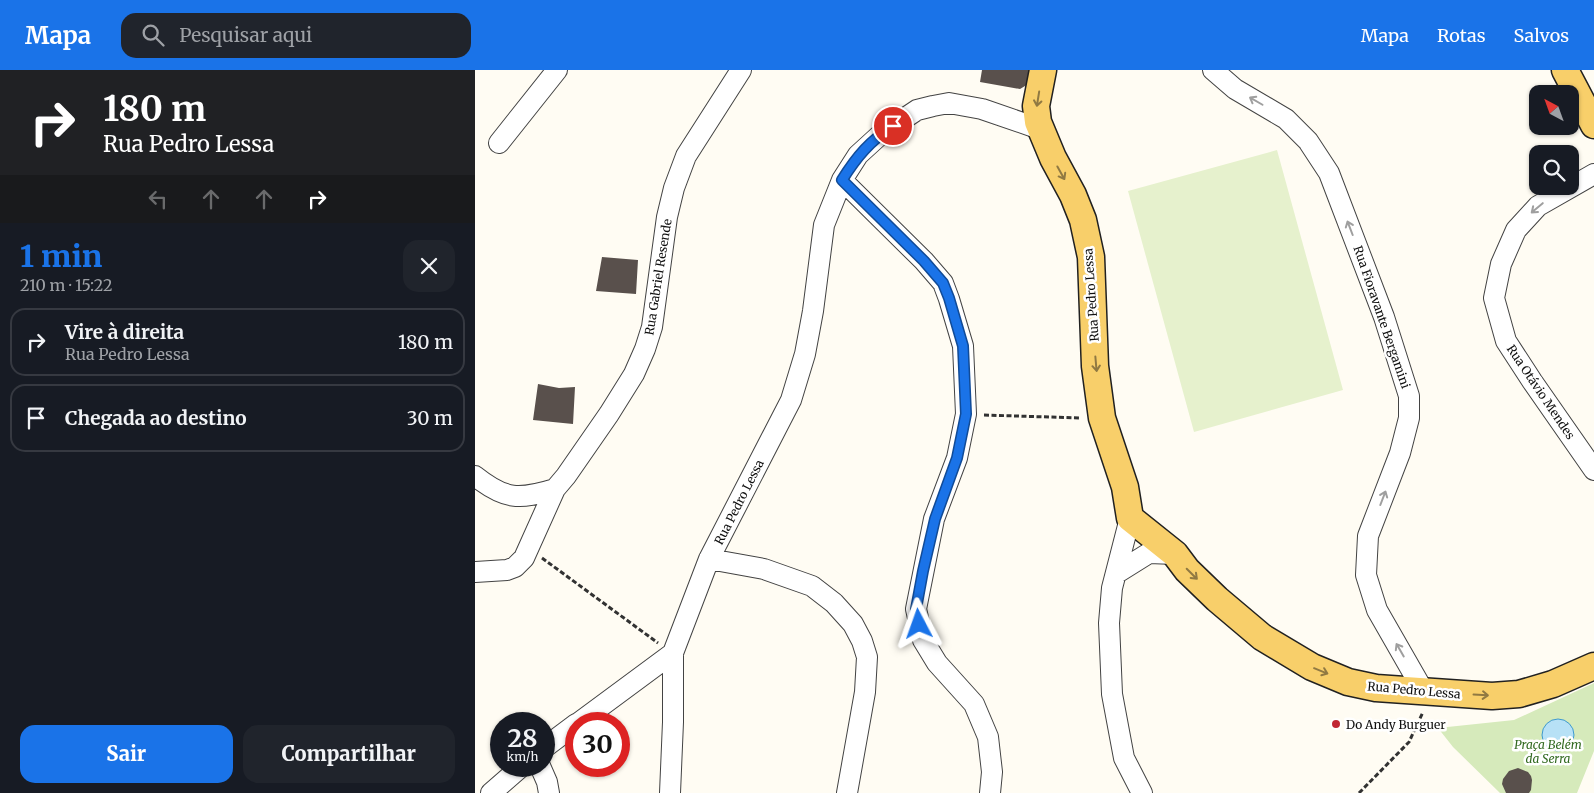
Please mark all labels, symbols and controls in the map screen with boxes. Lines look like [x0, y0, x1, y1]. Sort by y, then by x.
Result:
search box [121, 13, 471, 58]
text: Mapa [25, 20, 91, 51]
icon: search [139, 21, 167, 49]
text: Pesquisar aqui [179, 23, 312, 47]
text: Mapa [1361, 24, 1409, 47]
text: Rotas [1437, 24, 1486, 47]
text: Salvos [1514, 24, 1569, 47]
north arrow [1529, 85, 1579, 135]
map controls [1529, 85, 1579, 195]
text: 180 m [103, 87, 206, 131]
icon: right [20, 90, 85, 155]
one-way arrow [1033, 91, 1043, 107]
one-way arrow [1250, 96, 1264, 106]
pin [872, 105, 914, 147]
icon: arrive [879, 112, 907, 140]
text: Rua Pedro Lessa [103, 130, 274, 158]
button: search [1529, 145, 1579, 195]
one-way arrow [1056, 165, 1066, 180]
icon: left [144, 185, 172, 213]
icon: ahead [197, 185, 225, 213]
icon: ahead [250, 185, 278, 213]
icon: right [303, 185, 331, 213]
one-way arrow [1531, 203, 1544, 214]
street label: Rua Gabriel Resende [641, 218, 675, 336]
one-way arrow [1345, 220, 1354, 236]
text: 1 min [20, 237, 102, 275]
button: close [403, 240, 455, 292]
street label: Rua Fioravante Bergamini [1350, 244, 1414, 390]
street label: Rua Pedro Lessa [1080, 247, 1102, 342]
text: 210 m · 15:22 [20, 275, 113, 295]
text: Vire à direita [65, 320, 184, 344]
icon: right [22, 328, 50, 356]
text: 180 m [398, 330, 453, 354]
street label: Rua Otávio Mendes [1504, 342, 1578, 442]
text: Rua Pedro Lessa [65, 344, 190, 364]
one-way arrow [1091, 356, 1100, 372]
icon: arrive [22, 404, 50, 432]
text: Chegada ao destino [65, 406, 247, 430]
text: 30 m [407, 406, 453, 430]
street label: Rua Pedro Lessa [711, 456, 767, 547]
one-way arrow [1378, 491, 1388, 506]
one-way arrow [1186, 568, 1198, 580]
position arrow [892, 597, 944, 649]
one-way arrow [1395, 642, 1405, 657]
one-way arrow [1313, 667, 1328, 676]
street label: Rua Pedro Lessa [1367, 678, 1462, 702]
one-way arrow [1472, 691, 1488, 700]
speed limit sign: 30 [565, 712, 630, 777]
place label: Do Andy Burguer [1346, 717, 1446, 732]
marker: Do Andy Burguer [1330, 718, 1342, 730]
text: 28 [507, 722, 538, 754]
button: Sair [20, 725, 233, 783]
button: Compartilhar [243, 725, 455, 783]
park label: Praça Belém da Serra [1514, 737, 1582, 766]
text: km/h [507, 749, 538, 764]

